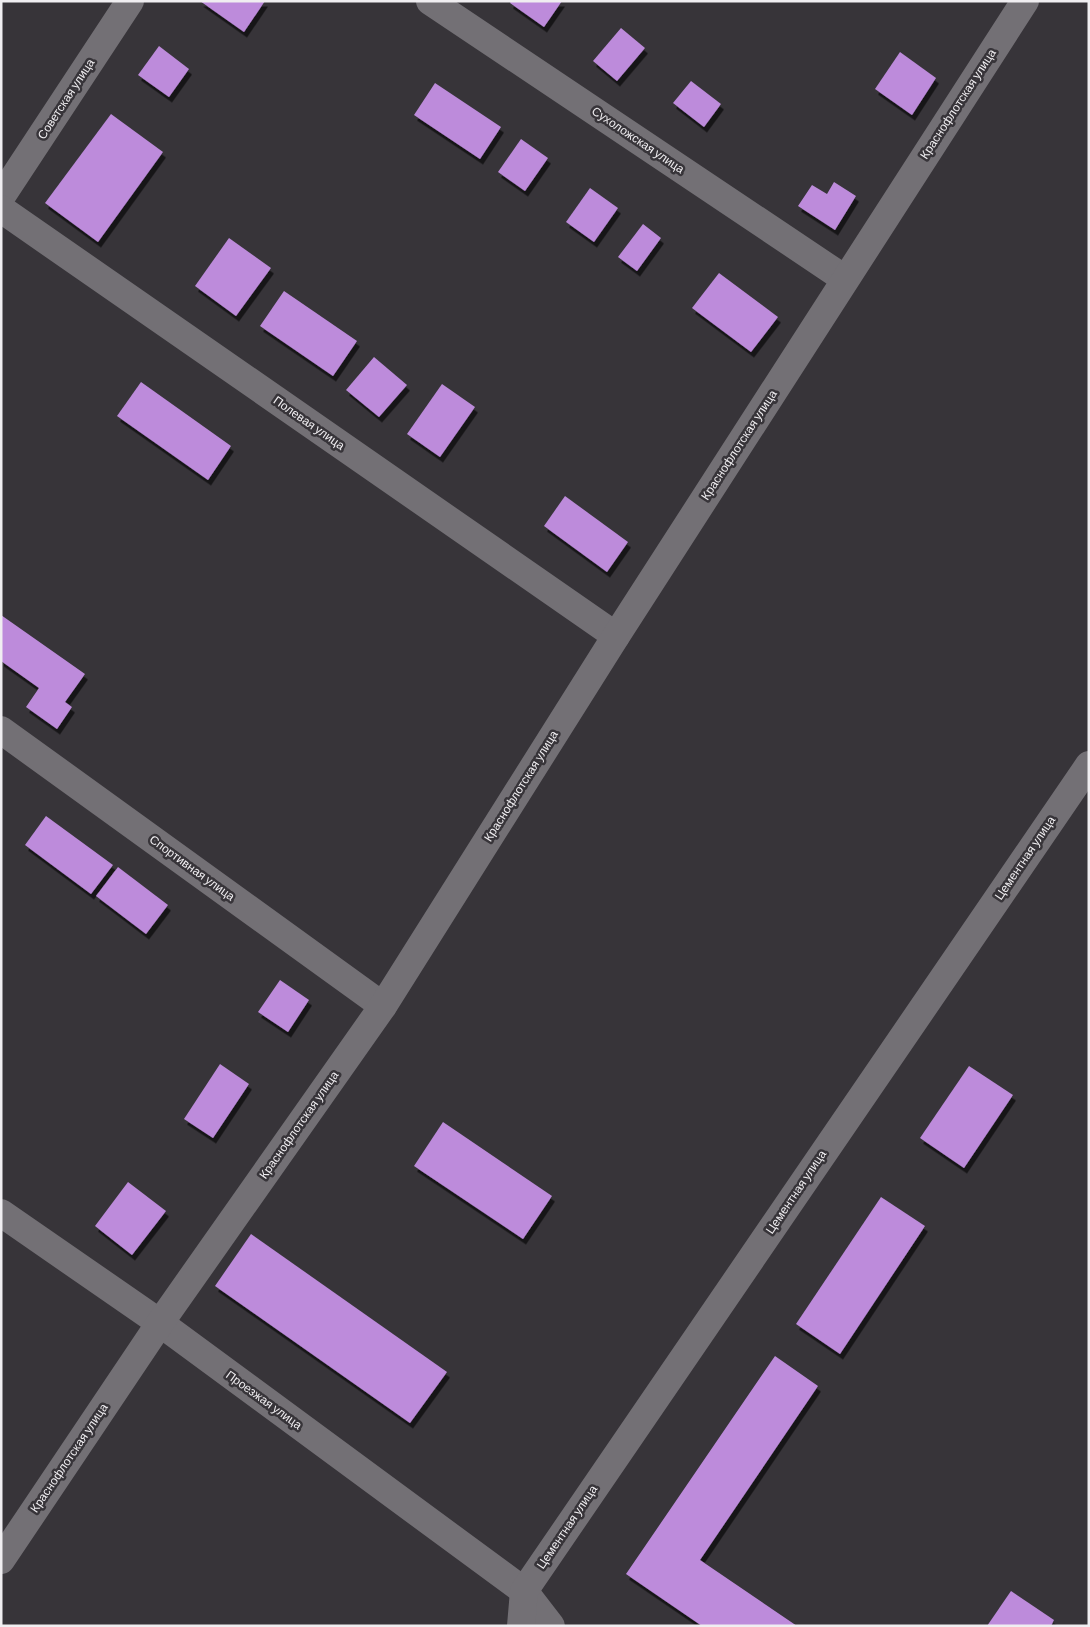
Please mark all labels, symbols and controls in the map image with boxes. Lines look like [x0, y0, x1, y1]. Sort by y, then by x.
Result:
street label: Краснофлотская улица [916, 46, 999, 162]
street label: Советская улица [34, 55, 97, 142]
street label: Сухоложская улица [589, 103, 688, 176]
street label: Краснофлотская улица [697, 387, 780, 503]
street label: Полевая улица [271, 392, 348, 453]
street label: Краснофлотская улица [480, 727, 561, 844]
street label: Цементная улица [991, 813, 1058, 902]
street label: Спортивная улица [147, 832, 238, 904]
street label: Краснофлотская улица [256, 1068, 342, 1182]
street label: Цементная улица [762, 1147, 829, 1236]
street label: Проезжая улица [223, 1367, 306, 1432]
street label: Краснофлотская улица [27, 1400, 111, 1515]
street label: Цементная улица [533, 1482, 600, 1571]

